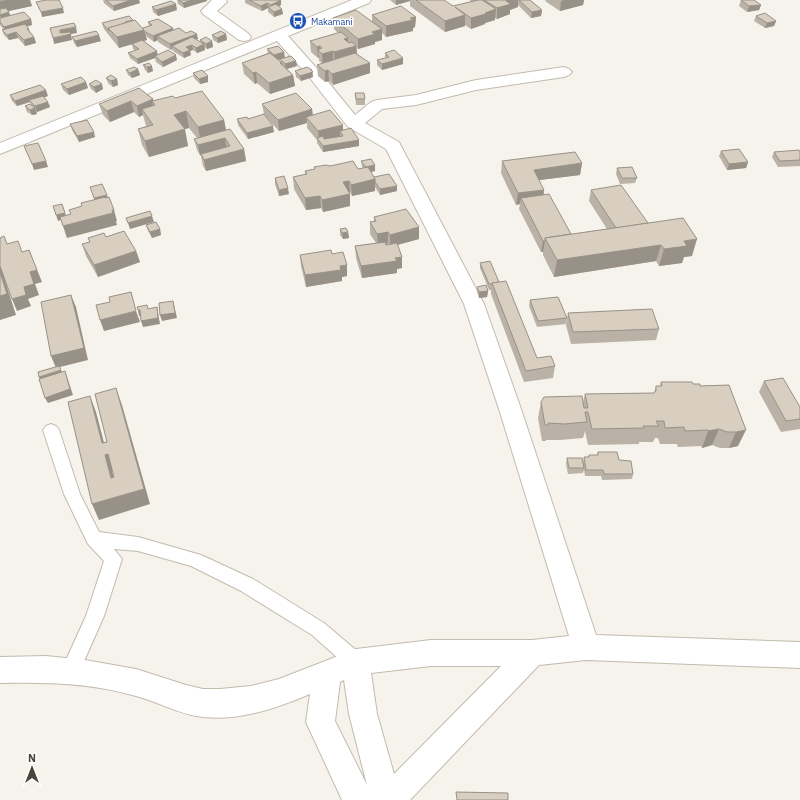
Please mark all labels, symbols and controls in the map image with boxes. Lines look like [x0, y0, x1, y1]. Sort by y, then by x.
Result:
bus stop icon: Makamani [288, 11, 308, 31]
place label: Makamani [311, 16, 353, 27]
north arrow [12, 748, 52, 788]
text: N [28, 751, 36, 765]

